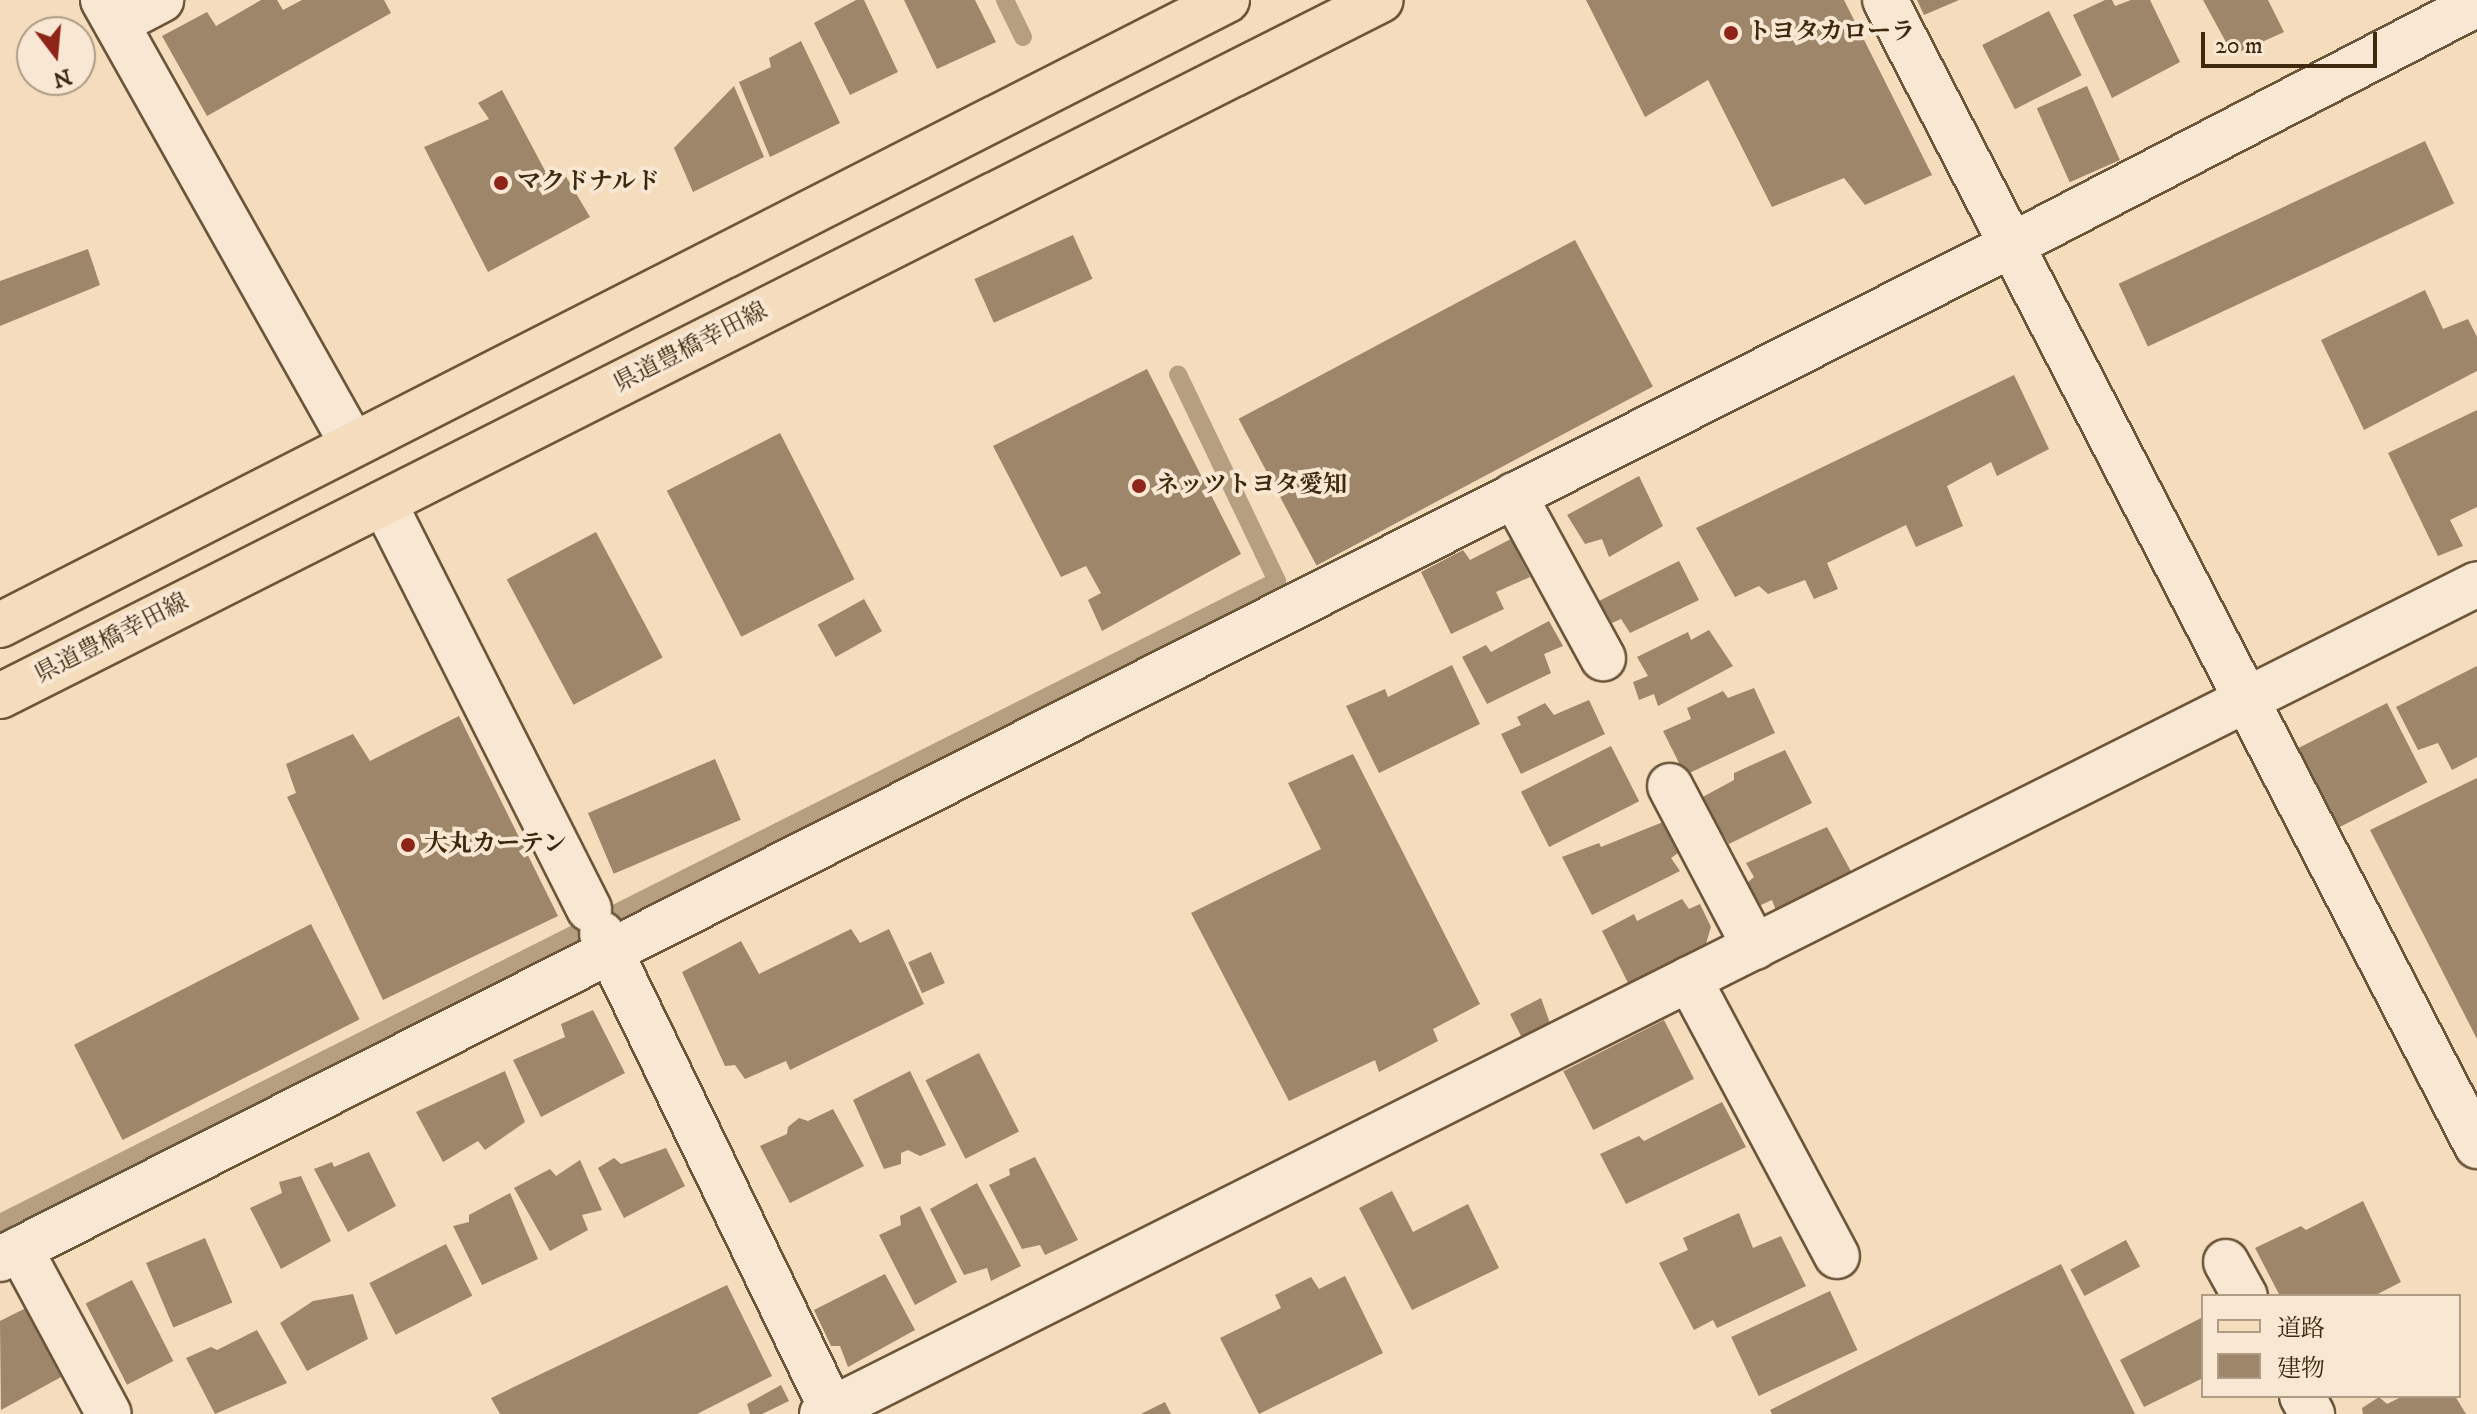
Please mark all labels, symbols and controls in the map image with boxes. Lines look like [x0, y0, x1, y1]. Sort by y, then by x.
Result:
north arrow [16, 16, 96, 96]
scale bar [2205, 16, 2381, 66]
place label: トヨタカローラ [1747, 19, 1915, 47]
marker: トヨタカローラ [1722, 24, 1740, 42]
text: 20 m [2215, 31, 2263, 61]
text: N [50, 62, 75, 93]
place label: マクドナルド [517, 169, 661, 197]
marker: マクドナルド [492, 174, 510, 192]
street label: 県道豊橋幸田線 [610, 297, 772, 399]
place label: ネッツトヨタ愛知 [1155, 472, 1347, 500]
marker: ネッツトヨタ愛知 [1130, 477, 1148, 495]
street label: 県道豊橋幸田線 [31, 588, 193, 690]
place label: 大丸カーテン [424, 831, 568, 859]
marker: 大丸カーテン [399, 836, 417, 854]
legend [2201, 1294, 2461, 1398]
text: 道路 [2277, 1314, 2325, 1344]
text: 建物 [2277, 1354, 2325, 1384]

